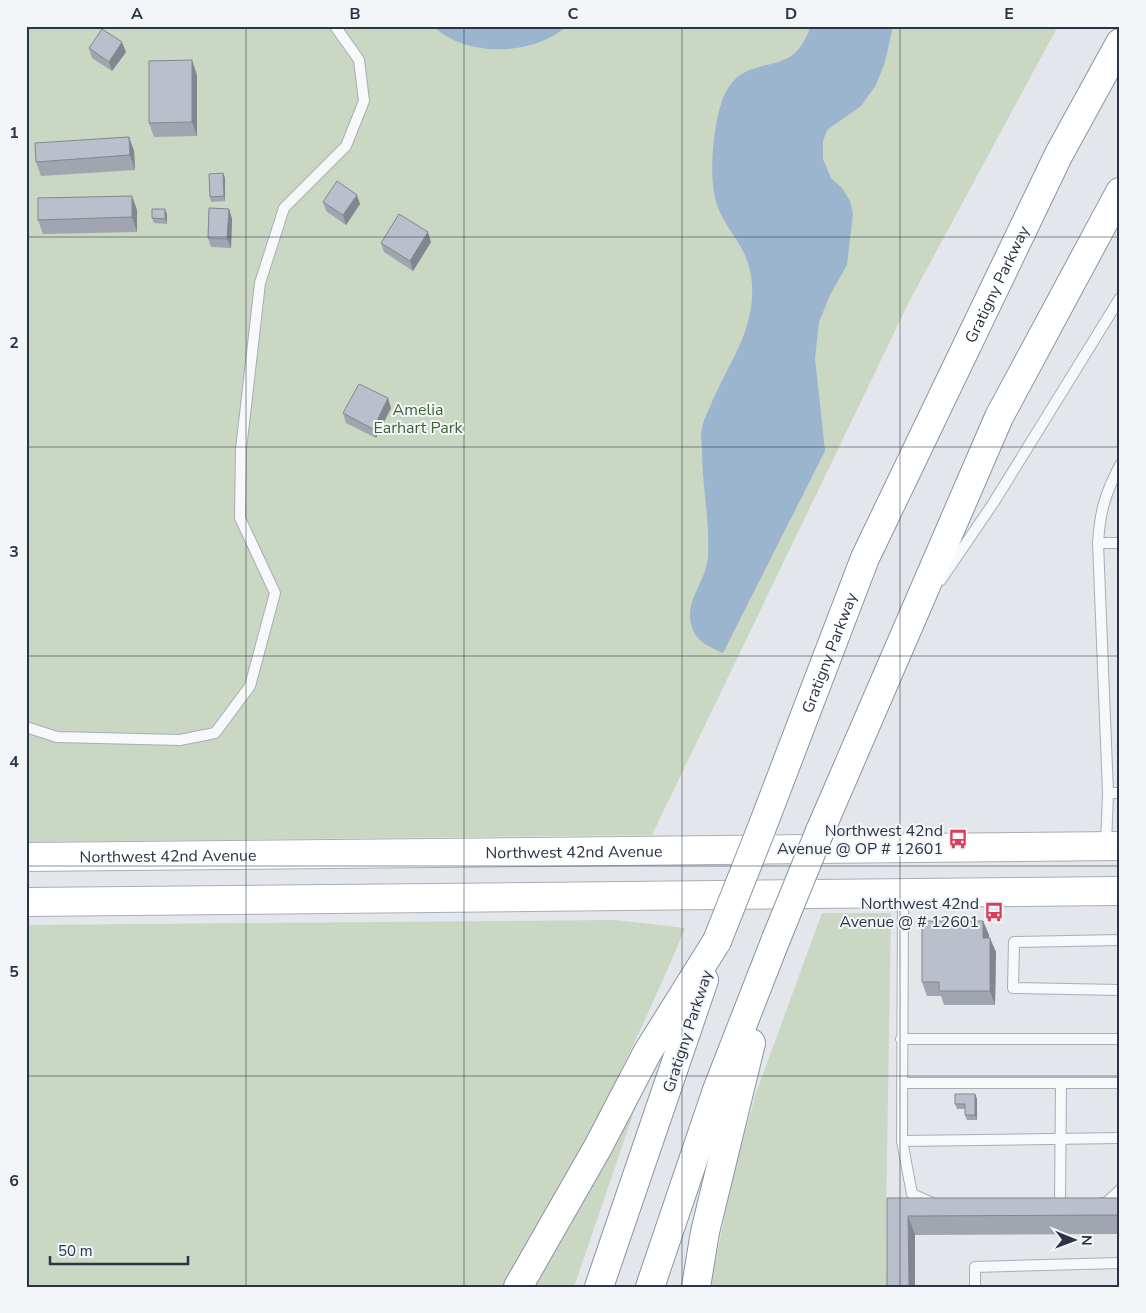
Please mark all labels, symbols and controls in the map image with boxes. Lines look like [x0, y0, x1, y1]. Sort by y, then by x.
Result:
text: A [131, 3, 143, 25]
text: B [349, 3, 361, 25]
text: C [568, 3, 579, 25]
text: D [785, 3, 797, 25]
text: E [1004, 3, 1014, 25]
text: 1 [9, 122, 19, 144]
street label: Gratigny Parkway [960, 222, 1035, 347]
text: 2 [9, 332, 19, 354]
park label: Amelia Earhart Park [374, 399, 463, 439]
text: 3 [9, 541, 19, 563]
street label: Gratigny Parkway [797, 589, 863, 716]
text: 4 [9, 751, 19, 773]
place label: Northwest 42nd Avenue @ OP # 12601 [777, 820, 943, 860]
bus stop icon: Northwest 42nd Avenue @ OP # 12601 [947, 828, 969, 850]
street label: Northwest 42nd Avenue [485, 841, 663, 864]
street label: Northwest 42nd Avenue [79, 845, 257, 868]
place label: Northwest 42nd Avenue @ # 12601 [839, 893, 979, 933]
bus stop icon: Northwest 42nd Avenue @ # 12601 [983, 901, 1005, 923]
text: 5 [9, 961, 19, 983]
street label: Gratigny Parkway [658, 967, 718, 1095]
text: 6 [9, 1170, 19, 1192]
north arrow [1048, 1216, 1098, 1266]
scale bar [50, 1233, 188, 1265]
text: N [1077, 1235, 1096, 1246]
text: 50 m [58, 1241, 93, 1261]

